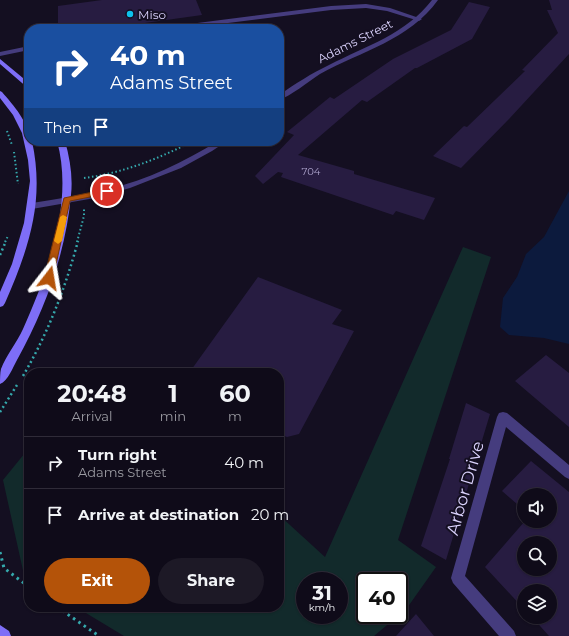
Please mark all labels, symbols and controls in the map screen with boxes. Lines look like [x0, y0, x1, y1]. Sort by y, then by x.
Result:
place label: Miso [138, 7, 166, 22]
marker: Miso [125, 9, 135, 19]
street label: Adams Street [315, 16, 395, 66]
text: 40 m [110, 38, 186, 72]
icon: right [44, 40, 96, 92]
text: Adams Street [110, 72, 233, 94]
icon: arrive [90, 116, 112, 138]
text: Then [44, 118, 82, 137]
house number: 704 [302, 165, 321, 178]
pin [90, 174, 124, 208]
icon: arrive [96, 180, 118, 202]
position arrow [28, 257, 70, 299]
text: 20:48 [57, 379, 127, 408]
text: 1 [168, 379, 178, 408]
text: 60 [219, 379, 251, 408]
text: Arrival [71, 408, 112, 424]
text: min [160, 408, 186, 424]
text: m [228, 408, 242, 424]
street label: Arbor Drive [442, 439, 488, 537]
text: Turn right [78, 445, 157, 464]
icon: right [44, 452, 66, 474]
text: 40 m [224, 453, 264, 472]
text: Adams Street [78, 464, 167, 480]
map controls [517, 488, 557, 624]
button: sound [517, 488, 557, 528]
icon: arrive [44, 504, 66, 526]
text: Arrive at destination [78, 505, 239, 524]
text: 20 m [251, 505, 289, 524]
button: search [517, 536, 557, 576]
button: Exit [44, 558, 150, 604]
button: Share [158, 558, 264, 604]
speed limit sign: 40 [356, 572, 408, 624]
text: 31 [312, 581, 332, 605]
button: layers [517, 584, 557, 624]
text: km/h [309, 601, 335, 614]

